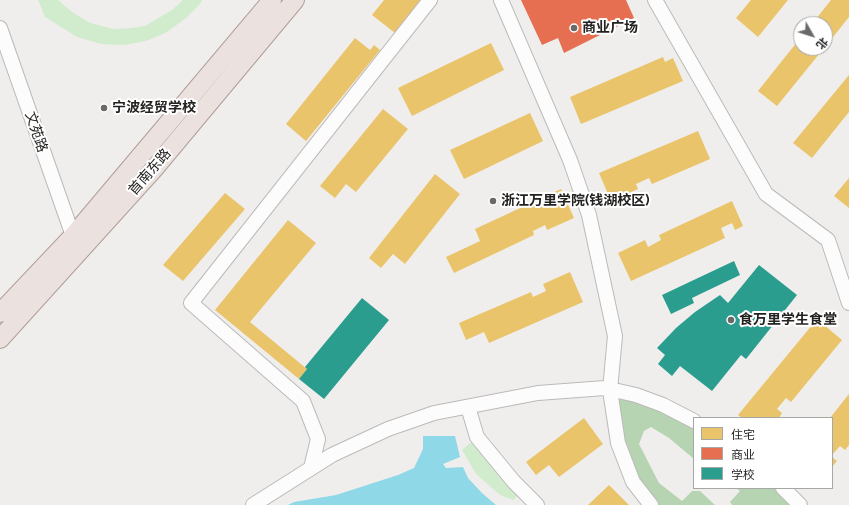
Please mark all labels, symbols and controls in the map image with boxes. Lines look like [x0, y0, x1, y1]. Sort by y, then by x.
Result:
north arrow [793, 16, 833, 56]
place label: 商业广场 [582, 20, 638, 36]
marker: 商业广场 [569, 23, 579, 33]
text: 北 [813, 35, 830, 52]
place label: 宁波经贸学校 [112, 100, 196, 116]
marker: 宁波经贸学校 [99, 103, 109, 113]
street label: 文苑路 [21, 109, 51, 155]
street label: 首南东路 [125, 145, 175, 199]
place label: 浙江万里学院(钱湖校区) [501, 193, 650, 209]
marker: 浙江万里学院(钱湖校区) [488, 196, 498, 206]
place label: 食万里学生食堂 [739, 312, 837, 328]
marker: 食万里学生食堂 [726, 315, 736, 325]
legend [693, 417, 833, 489]
text: 住宅 [731, 428, 755, 442]
text: 商业 [731, 448, 755, 462]
text: 学校 [731, 468, 755, 482]

